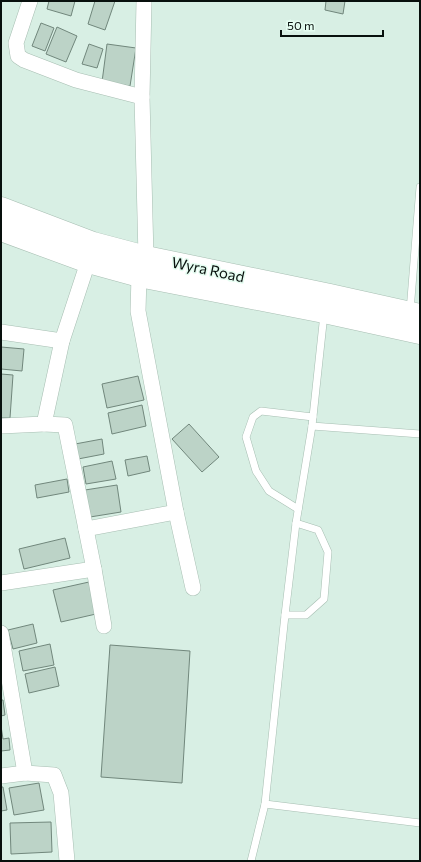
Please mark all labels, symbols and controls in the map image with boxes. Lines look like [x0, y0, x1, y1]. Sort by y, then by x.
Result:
scale bar [281, 12, 383, 38]
text: 50 m [287, 18, 315, 32]
street label: Wyra Road [170, 253, 246, 286]

